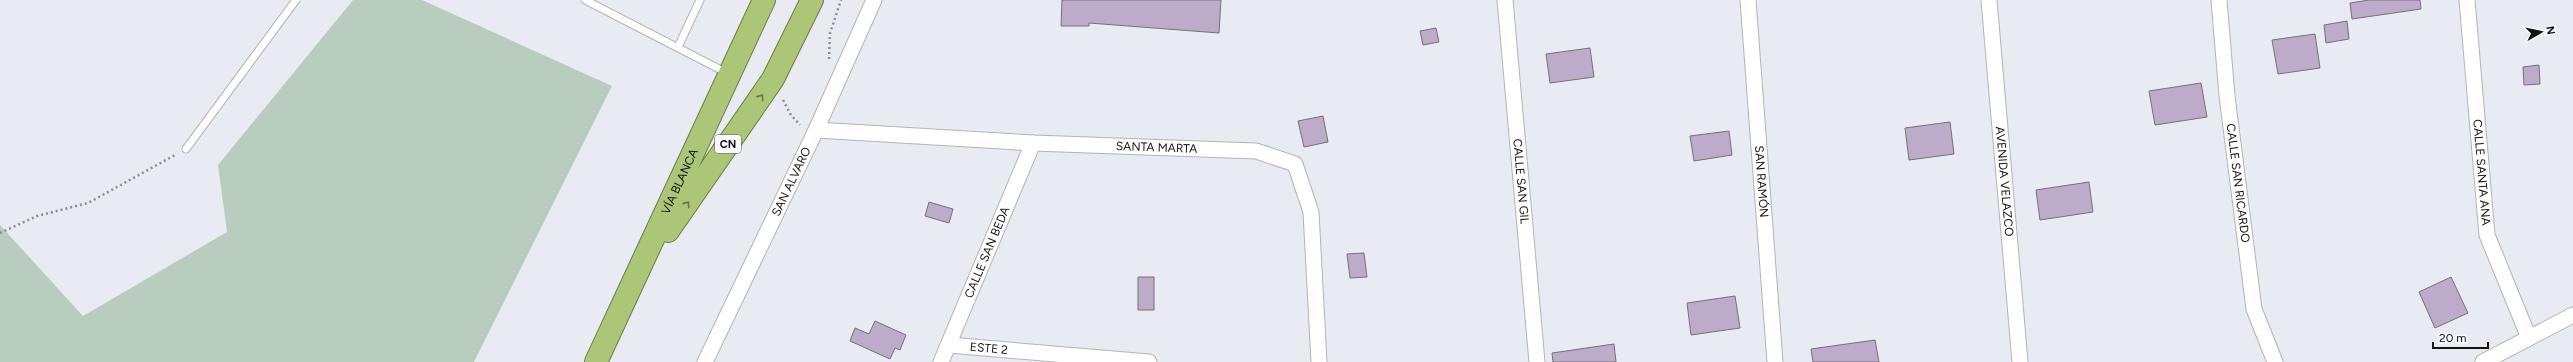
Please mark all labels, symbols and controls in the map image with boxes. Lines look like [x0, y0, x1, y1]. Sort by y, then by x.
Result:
north arrow [2521, 12, 2561, 52]
text: N [2543, 25, 2557, 36]
one-way arrow [756, 94, 763, 101]
street label: CALLE SANTA ANA [2470, 119, 2493, 226]
street label: CALLE SAN RICARDO [2224, 123, 2253, 243]
street label: AVENIDA VELAZCO [1993, 126, 2016, 237]
road number: CN [715, 135, 741, 153]
street label: CALLE SAN GIL [1510, 138, 1532, 225]
street label: SANTA MARTA [1116, 139, 1197, 156]
street label: SAN ALVARO [769, 145, 814, 218]
street label: SAN RAMÓN [1752, 145, 1771, 218]
street label: VÍA BLANCA [659, 147, 701, 216]
one-way arrow [682, 201, 689, 208]
street label: CALLE SAN BEDA [962, 204, 1013, 300]
scale bar [2433, 324, 2488, 350]
text: 20 m [2439, 331, 2467, 345]
street label: ESTE 2 [969, 340, 1008, 357]

